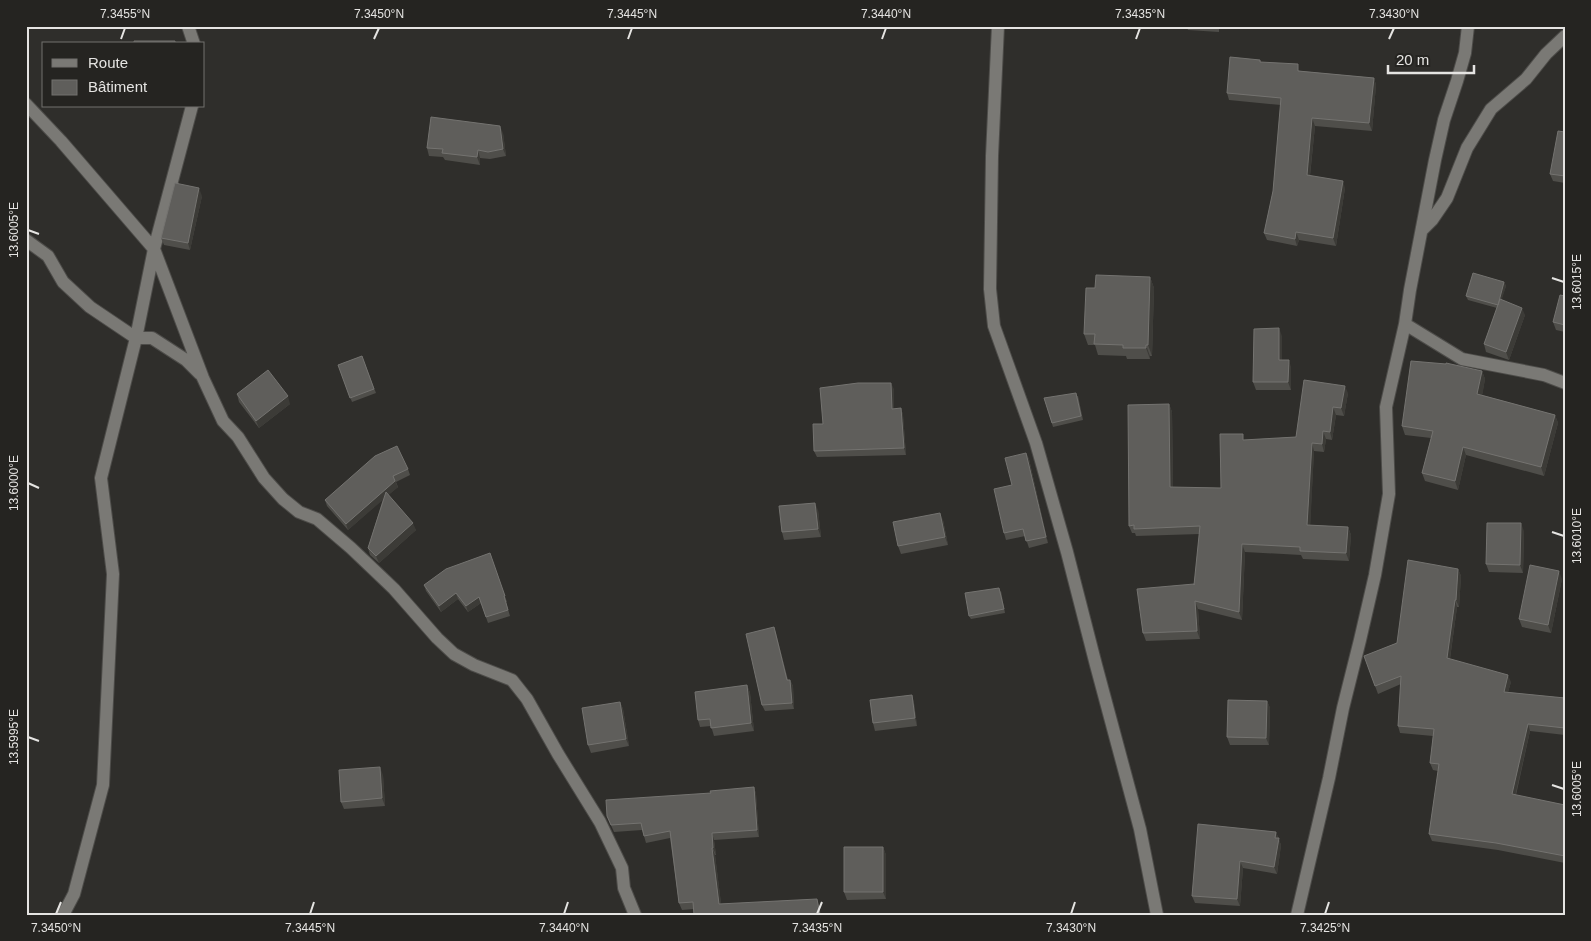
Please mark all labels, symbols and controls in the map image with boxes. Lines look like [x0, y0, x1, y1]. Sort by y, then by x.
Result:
text: 7.3455°N [100, 7, 150, 21]
text: 7.3450°N [354, 7, 404, 21]
text: 7.3445°N [607, 7, 657, 21]
text: 7.3440°N [861, 7, 911, 21]
text: 7.3435°N [1115, 7, 1165, 21]
text: 7.3430°N [1369, 7, 1419, 21]
legend [42, 42, 205, 108]
scale bar [1388, 42, 1475, 74]
text: 20 m [1396, 51, 1429, 68]
text: Route [88, 54, 128, 71]
text: Bâtiment [88, 78, 148, 95]
text: 13.6005°E [7, 202, 21, 258]
text: 13.6015°E [1570, 254, 1584, 310]
text: 13.6000°E [7, 455, 21, 511]
text: 13.6010°E [1570, 508, 1584, 564]
text: 13.5995°E [7, 709, 21, 765]
text: 13.6005°E [1570, 761, 1584, 817]
text: 7.3450°N [31, 921, 81, 935]
text: 7.3445°N [285, 921, 335, 935]
text: 7.3440°N [539, 921, 589, 935]
text: 7.3435°N [792, 921, 842, 935]
text: 7.3430°N [1046, 921, 1096, 935]
text: 7.3425°N [1300, 921, 1350, 935]

